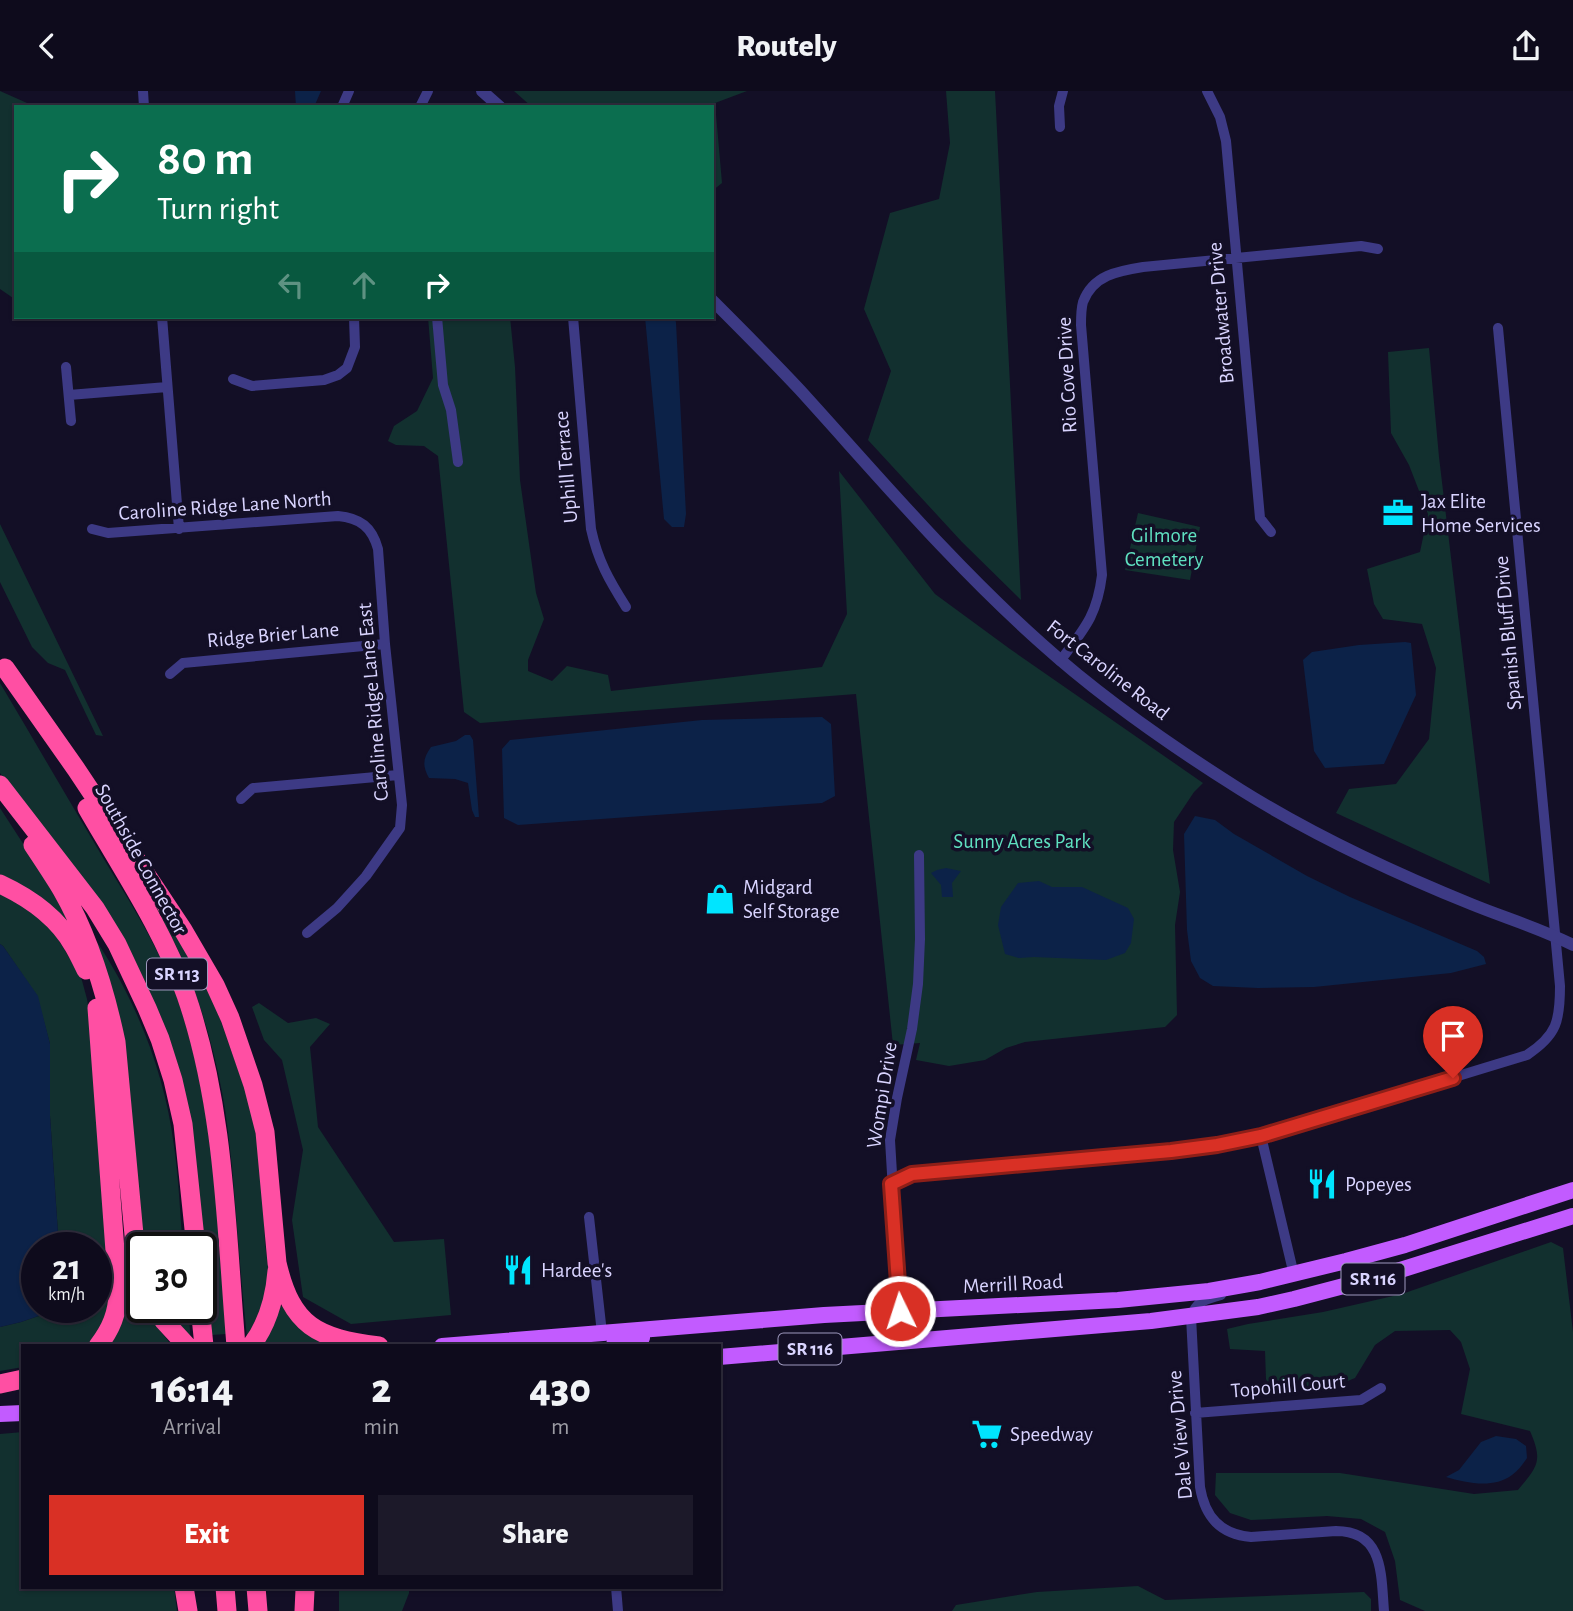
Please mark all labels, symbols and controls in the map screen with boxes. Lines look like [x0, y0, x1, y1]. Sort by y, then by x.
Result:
icon: back [28, 27, 66, 65]
icon: share [1507, 27, 1545, 65]
text: Routely [736, 30, 837, 62]
icon: right [42, 133, 133, 224]
text: 80 m [157, 135, 254, 184]
text: Turn right [157, 193, 279, 225]
street label: Broadwater Drive [1204, 241, 1238, 385]
icon: left [272, 266, 310, 304]
icon: ahead [345, 266, 383, 304]
icon: right [418, 266, 456, 304]
street label: Rio Cove Drive [1053, 316, 1081, 434]
street label: Uphill Terrace [551, 410, 581, 524]
street label: Caroline Ridge Lane North [118, 488, 332, 524]
place label: Jax Elite Home Services [1421, 491, 1541, 536]
office icon: Jax Elite Home Services [1381, 496, 1415, 530]
park label: Gilmore Cemetery [1125, 525, 1203, 570]
street label: Spanish Bluff Drive [1491, 555, 1525, 711]
street label: Caroline Ridge Lane East [354, 602, 392, 802]
street label: Fort Caroline Road [1043, 616, 1173, 724]
street label: Ridge Brier Lane [206, 619, 340, 651]
street label: Southside Connector [91, 780, 191, 938]
park label: Sunny Acres Park [953, 831, 1091, 852]
place label: Midgard Self Storage [743, 877, 840, 922]
shop icon: Midgard Self Storage [703, 882, 737, 916]
road number: SR 113 [147, 959, 207, 989]
pin [1423, 1006, 1483, 1078]
icon: arrive [1434, 1017, 1472, 1055]
street label: Wompi Drive [863, 1040, 901, 1150]
restaurant icon: Popeyes [1305, 1167, 1339, 1201]
place label: Popeyes [1345, 1174, 1412, 1195]
speed limit sign: 30 [126, 1232, 217, 1323]
text: 21 [52, 1251, 81, 1286]
restaurant icon: Hardee's [501, 1253, 535, 1287]
place label: Hardee's [541, 1260, 612, 1281]
road number: SR 116 [1342, 1263, 1404, 1295]
street label: Merrill Road [962, 1271, 1064, 1297]
position arrow [863, 1274, 937, 1348]
text: km/h [48, 1286, 85, 1304]
road number: SR 116 [778, 1333, 842, 1365]
text: 16:14 [151, 1368, 234, 1410]
text: 2 [371, 1368, 391, 1410]
text: 430 [529, 1368, 591, 1410]
street label: Dale View Drive [1164, 1370, 1196, 1500]
street label: Topohill Court [1230, 1371, 1346, 1401]
text: Arrival [163, 1416, 222, 1439]
text: min [363, 1416, 399, 1439]
text: m [551, 1416, 569, 1439]
supermarket icon: Speedway [970, 1417, 1004, 1451]
place label: Speedway [1010, 1424, 1093, 1445]
button: Exit [49, 1495, 364, 1575]
button: Share [378, 1495, 693, 1575]

